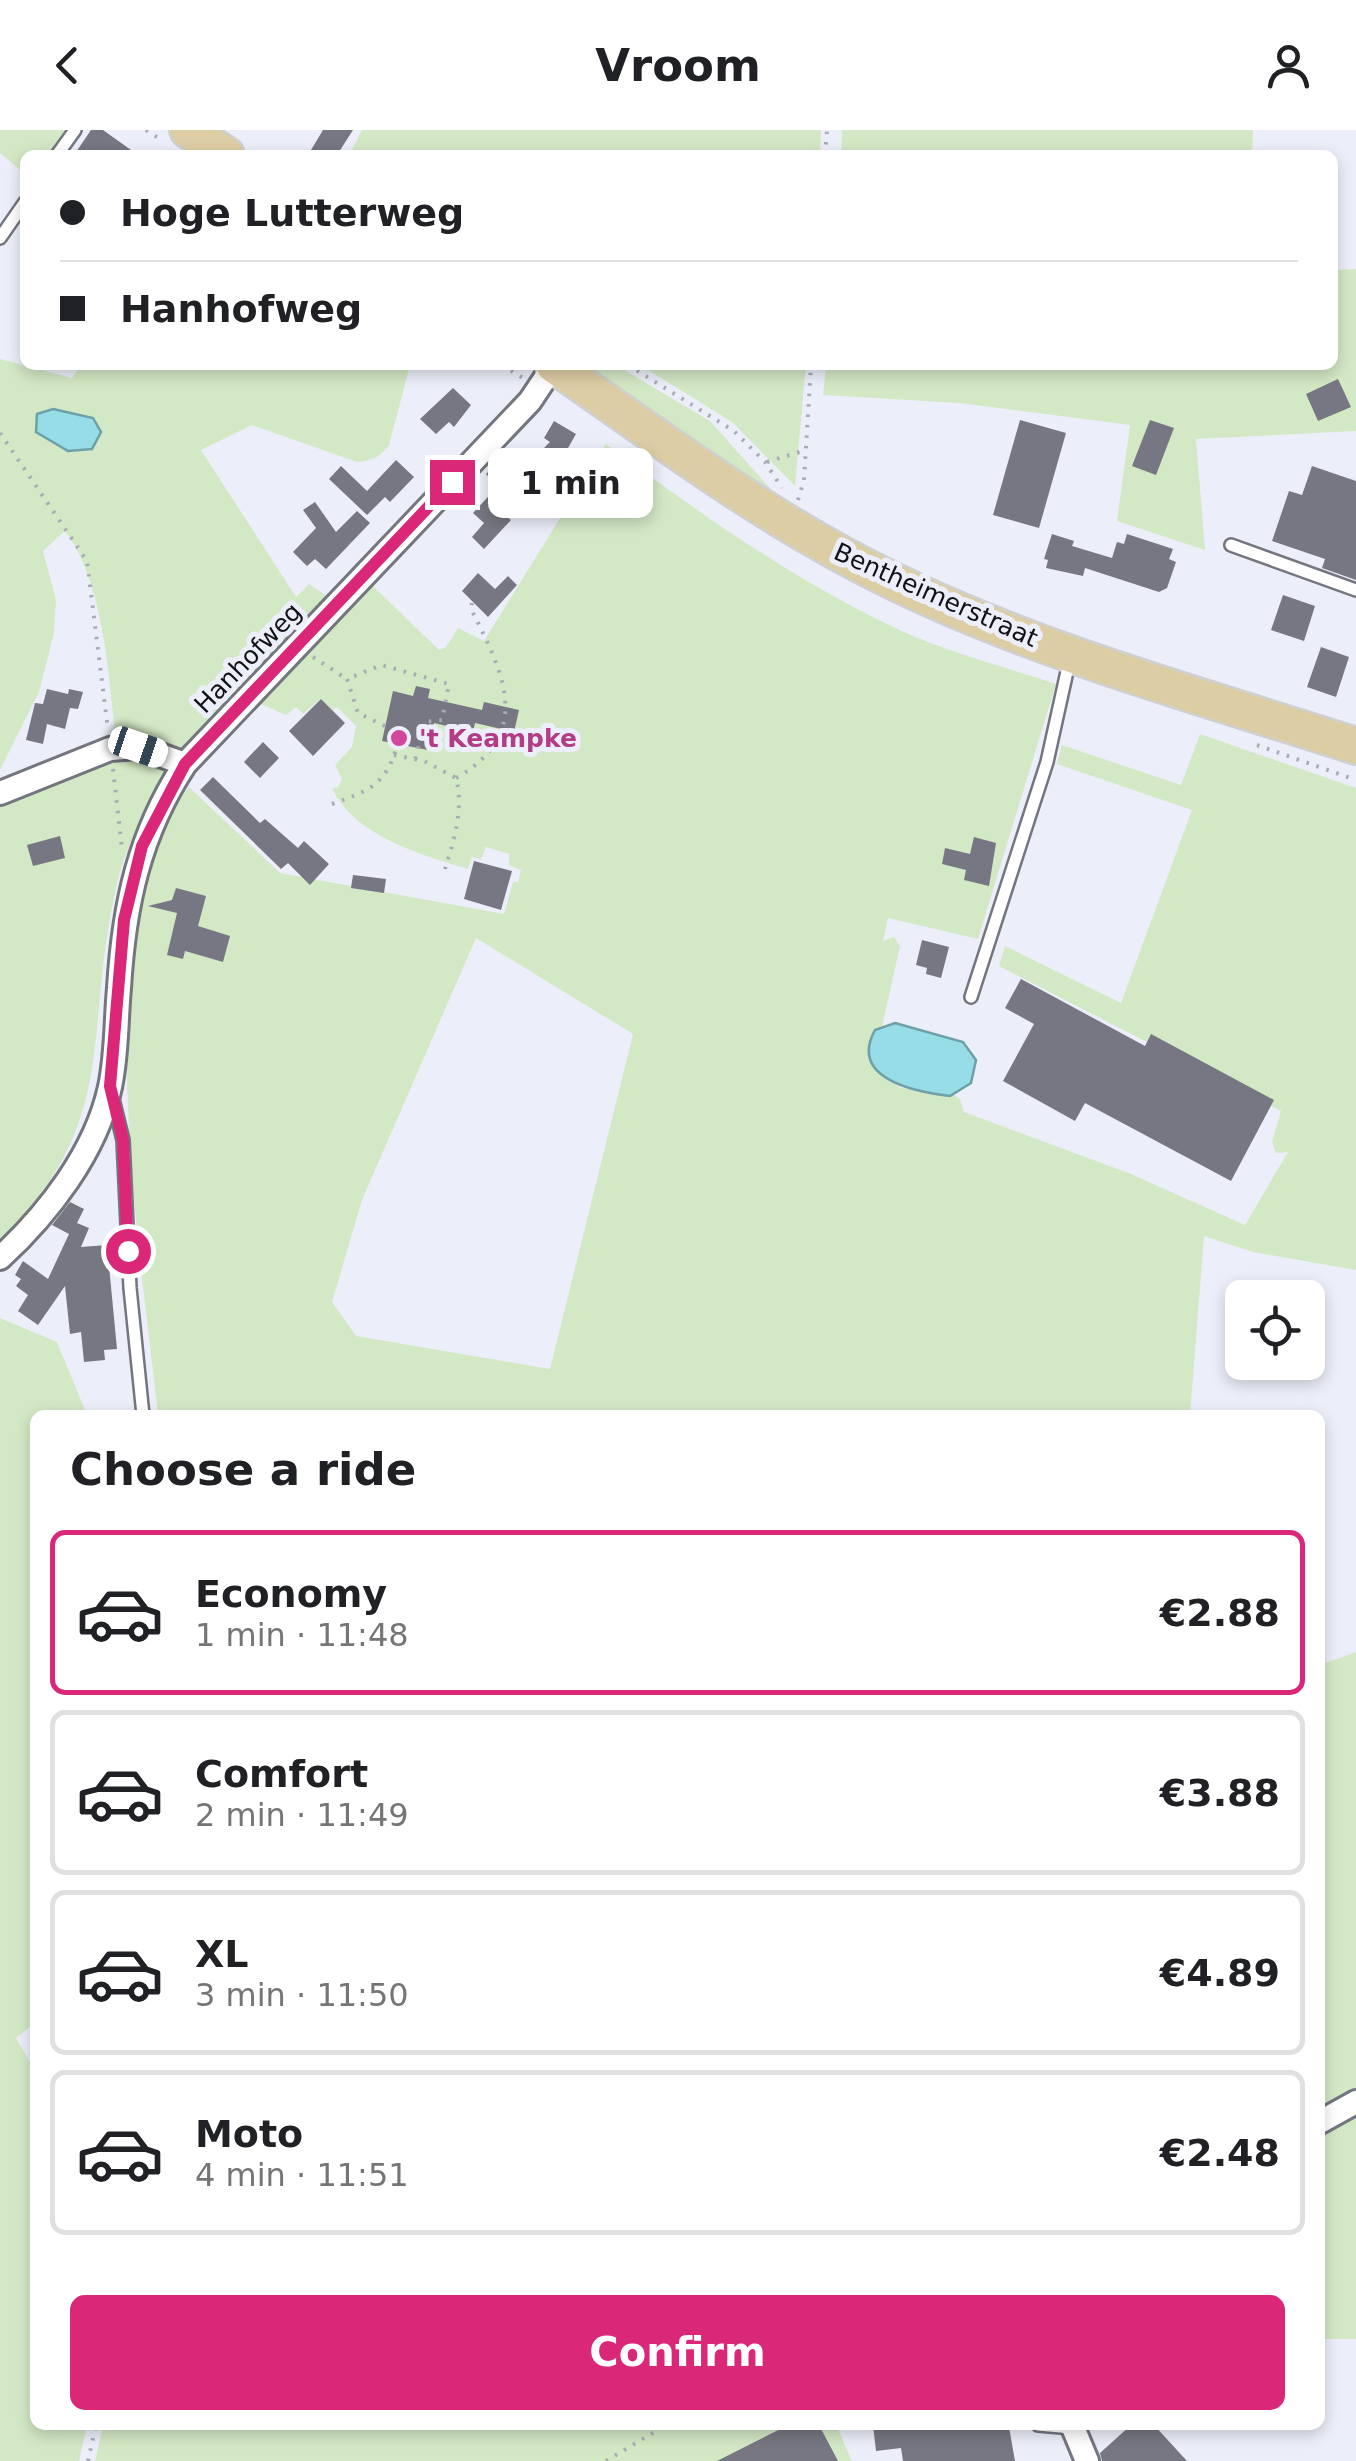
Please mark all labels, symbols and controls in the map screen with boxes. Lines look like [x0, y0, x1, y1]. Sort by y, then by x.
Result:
icon: back [40, 38, 95, 93]
icon: person [1261, 38, 1316, 93]
text: Vroom [595, 39, 761, 92]
text: Hoge Lutterweg [120, 191, 464, 235]
text: Hanhofweg [120, 287, 362, 331]
callout: 1 min [487, 447, 652, 517]
route end [430, 460, 475, 505]
text: 1 min [520, 464, 621, 502]
street label: Bentheimerstraat [830, 537, 1043, 653]
street label: Hanhofweg [189, 597, 307, 719]
car [105, 723, 171, 771]
place label: 't Keampke [419, 724, 577, 753]
marker: 't Keampke [388, 727, 410, 749]
route start [106, 1229, 151, 1274]
map controls [1225, 1280, 1325, 1380]
button: locate [1225, 1280, 1325, 1380]
text: Choose a ride [70, 1443, 416, 1496]
icon: car [75, 1568, 165, 1658]
text: Economy [195, 1572, 387, 1616]
text: €2.88 [1160, 1591, 1280, 1635]
text: 1 min · 11:48 [195, 1616, 409, 1654]
icon: car [75, 1748, 165, 1838]
text: Comfort [195, 1752, 368, 1796]
text: €3.88 [1160, 1771, 1280, 1815]
text: 2 min · 11:49 [195, 1796, 409, 1834]
icon: car [75, 1928, 165, 2018]
text: XL [195, 1932, 249, 1976]
text: €4.89 [1160, 1951, 1280, 1995]
text: 3 min · 11:50 [195, 1976, 409, 2014]
icon: car [75, 2108, 165, 2198]
text: Moto [195, 2112, 303, 2156]
text: €2.48 [1160, 2131, 1280, 2175]
text: 4 min · 11:51 [195, 2156, 409, 2194]
button: Confirm [70, 2295, 1285, 2410]

